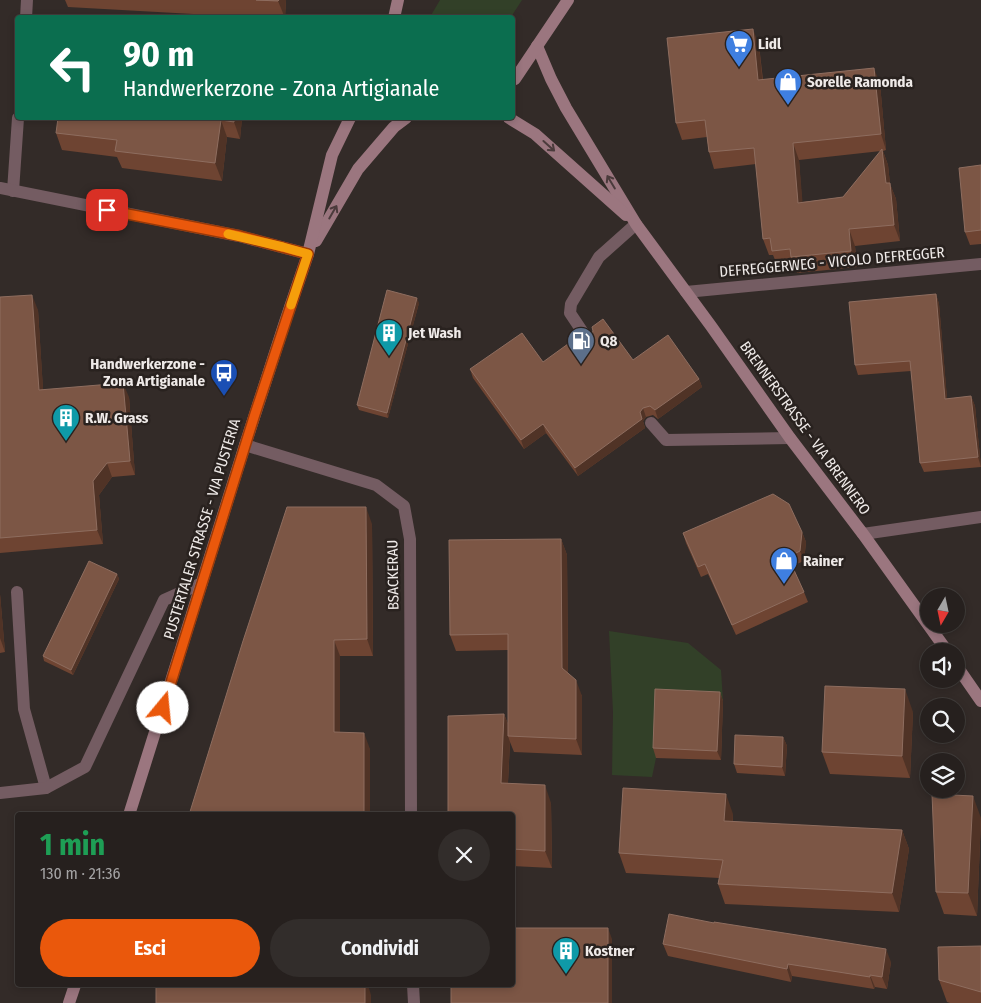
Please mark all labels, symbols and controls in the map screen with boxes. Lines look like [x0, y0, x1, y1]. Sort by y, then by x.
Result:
supermarket icon: Lidl [724, 29, 754, 68]
text: 90 m [123, 33, 194, 75]
icon: left [40, 35, 105, 100]
place label: Lidl [758, 35, 782, 53]
shop icon: Sorelle Ramonda [773, 67, 803, 106]
place label: Sorelle Ramonda [807, 73, 914, 91]
text: Handwerkerzone - Zona Artigianale [123, 75, 439, 102]
one-way arrow [542, 140, 555, 152]
one-way arrow [605, 176, 615, 190]
pin [86, 189, 128, 231]
icon: arrive [93, 196, 121, 224]
one-way arrow [328, 206, 338, 220]
street label: DEFREGGERWEG - VICOLO DEFREGGER [719, 243, 945, 281]
building icon: Jet Wash [374, 318, 404, 357]
place label: Jet Wash [407, 324, 461, 342]
fuel station icon: Q8 [566, 326, 596, 365]
place label: Q8 [600, 332, 617, 350]
street label: BRENNERSTRASSE - VIA BRENNERO [736, 338, 874, 518]
place label: Handwerkerzone - Zona Artigianale [90, 355, 205, 390]
bus stop icon: Handwerkerzone - Zona Artigianale [209, 358, 239, 397]
building icon: R.W. Grass [51, 403, 81, 442]
place label: R.W. Grass [85, 409, 149, 427]
street label: PUSTERTALER STRASSE - VIA PUSTERIA [160, 416, 244, 642]
street label: BSACKERAU [383, 540, 403, 610]
shop icon: Rainer [769, 546, 799, 585]
place label: Rainer [803, 552, 844, 570]
north arrow [920, 588, 965, 632]
map controls [920, 588, 965, 798]
button: sound [920, 643, 965, 688]
position arrow [136, 681, 188, 733]
button: search [920, 698, 965, 743]
button: layers [920, 753, 965, 798]
text: 1 min [40, 827, 105, 863]
button: close [438, 829, 490, 881]
text: 130 m · 21:36 [40, 864, 120, 883]
button: Esci [40, 919, 260, 977]
button: Condividi [270, 919, 490, 977]
building icon: Kostner [551, 936, 581, 975]
place label: Kostner [585, 942, 635, 960]

